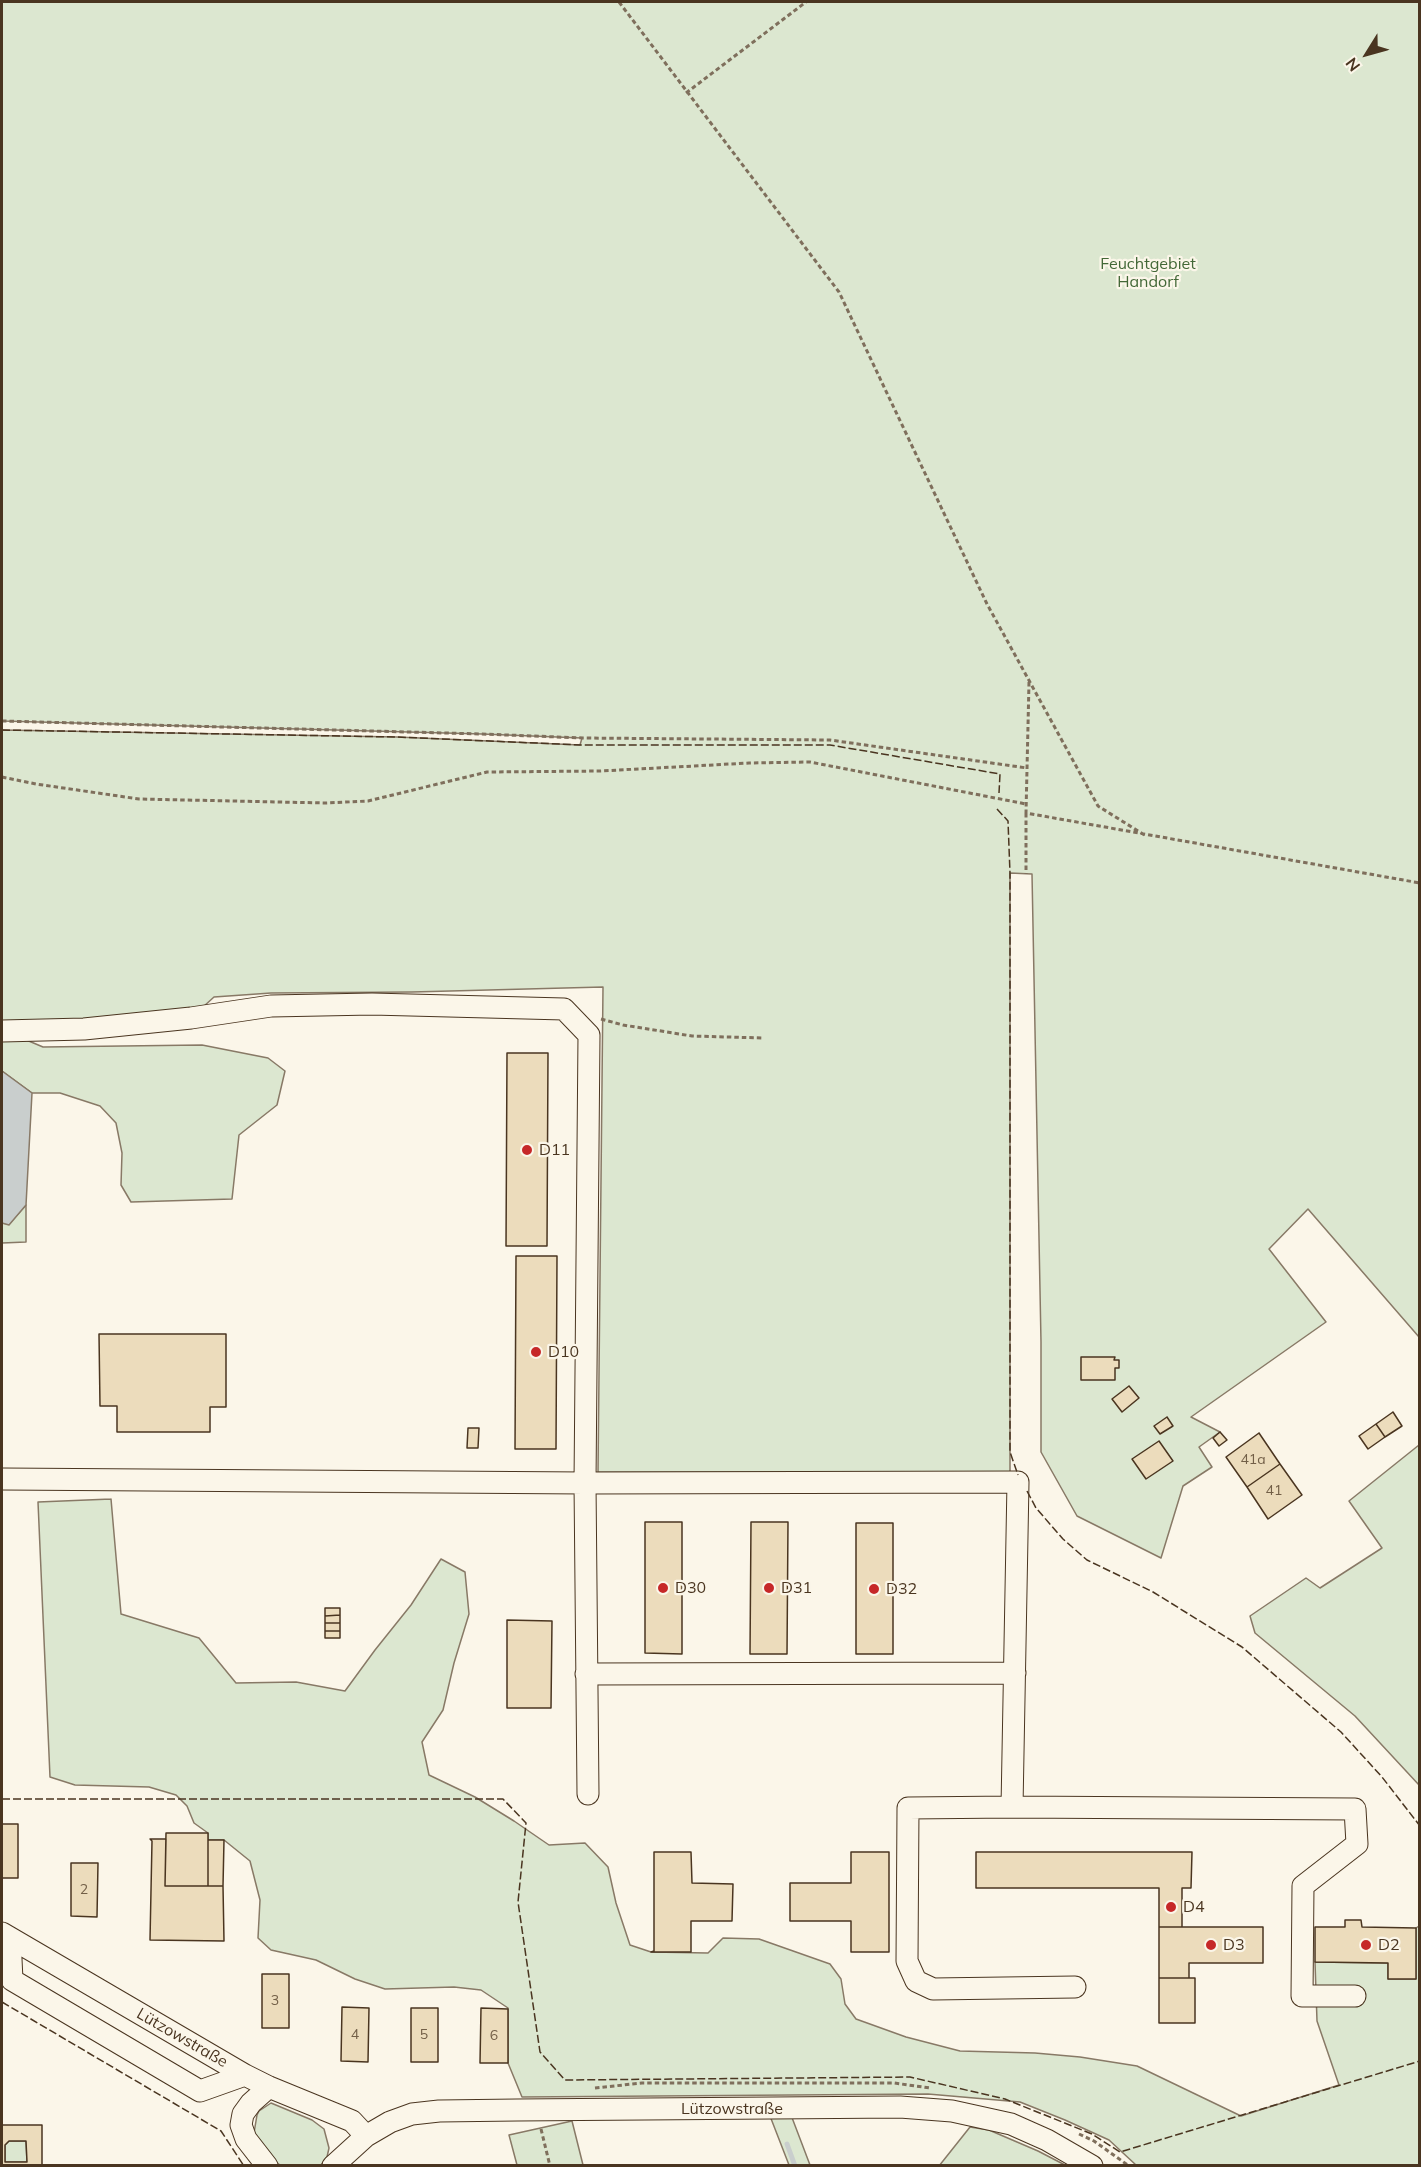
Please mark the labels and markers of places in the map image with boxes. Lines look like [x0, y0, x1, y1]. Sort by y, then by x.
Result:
place label: D11 [539, 1140, 570, 1160]
marker: D11 [520, 1143, 534, 1157]
place label: D10 [548, 1342, 579, 1362]
marker: D10 [529, 1345, 543, 1359]
place label: D30 [675, 1578, 706, 1598]
place label: D31 [781, 1578, 812, 1598]
place label: D32 [886, 1579, 917, 1599]
marker: D30 [656, 1581, 670, 1595]
marker: D31 [762, 1581, 776, 1595]
marker: D32 [867, 1582, 881, 1596]
place label: D4 [1183, 1897, 1205, 1917]
marker: D4 [1164, 1900, 1178, 1914]
place label: D3 [1223, 1935, 1245, 1955]
place label: D2 [1378, 1935, 1400, 1955]
marker: D3 [1204, 1938, 1218, 1952]
marker: D2 [1359, 1938, 1373, 1952]

